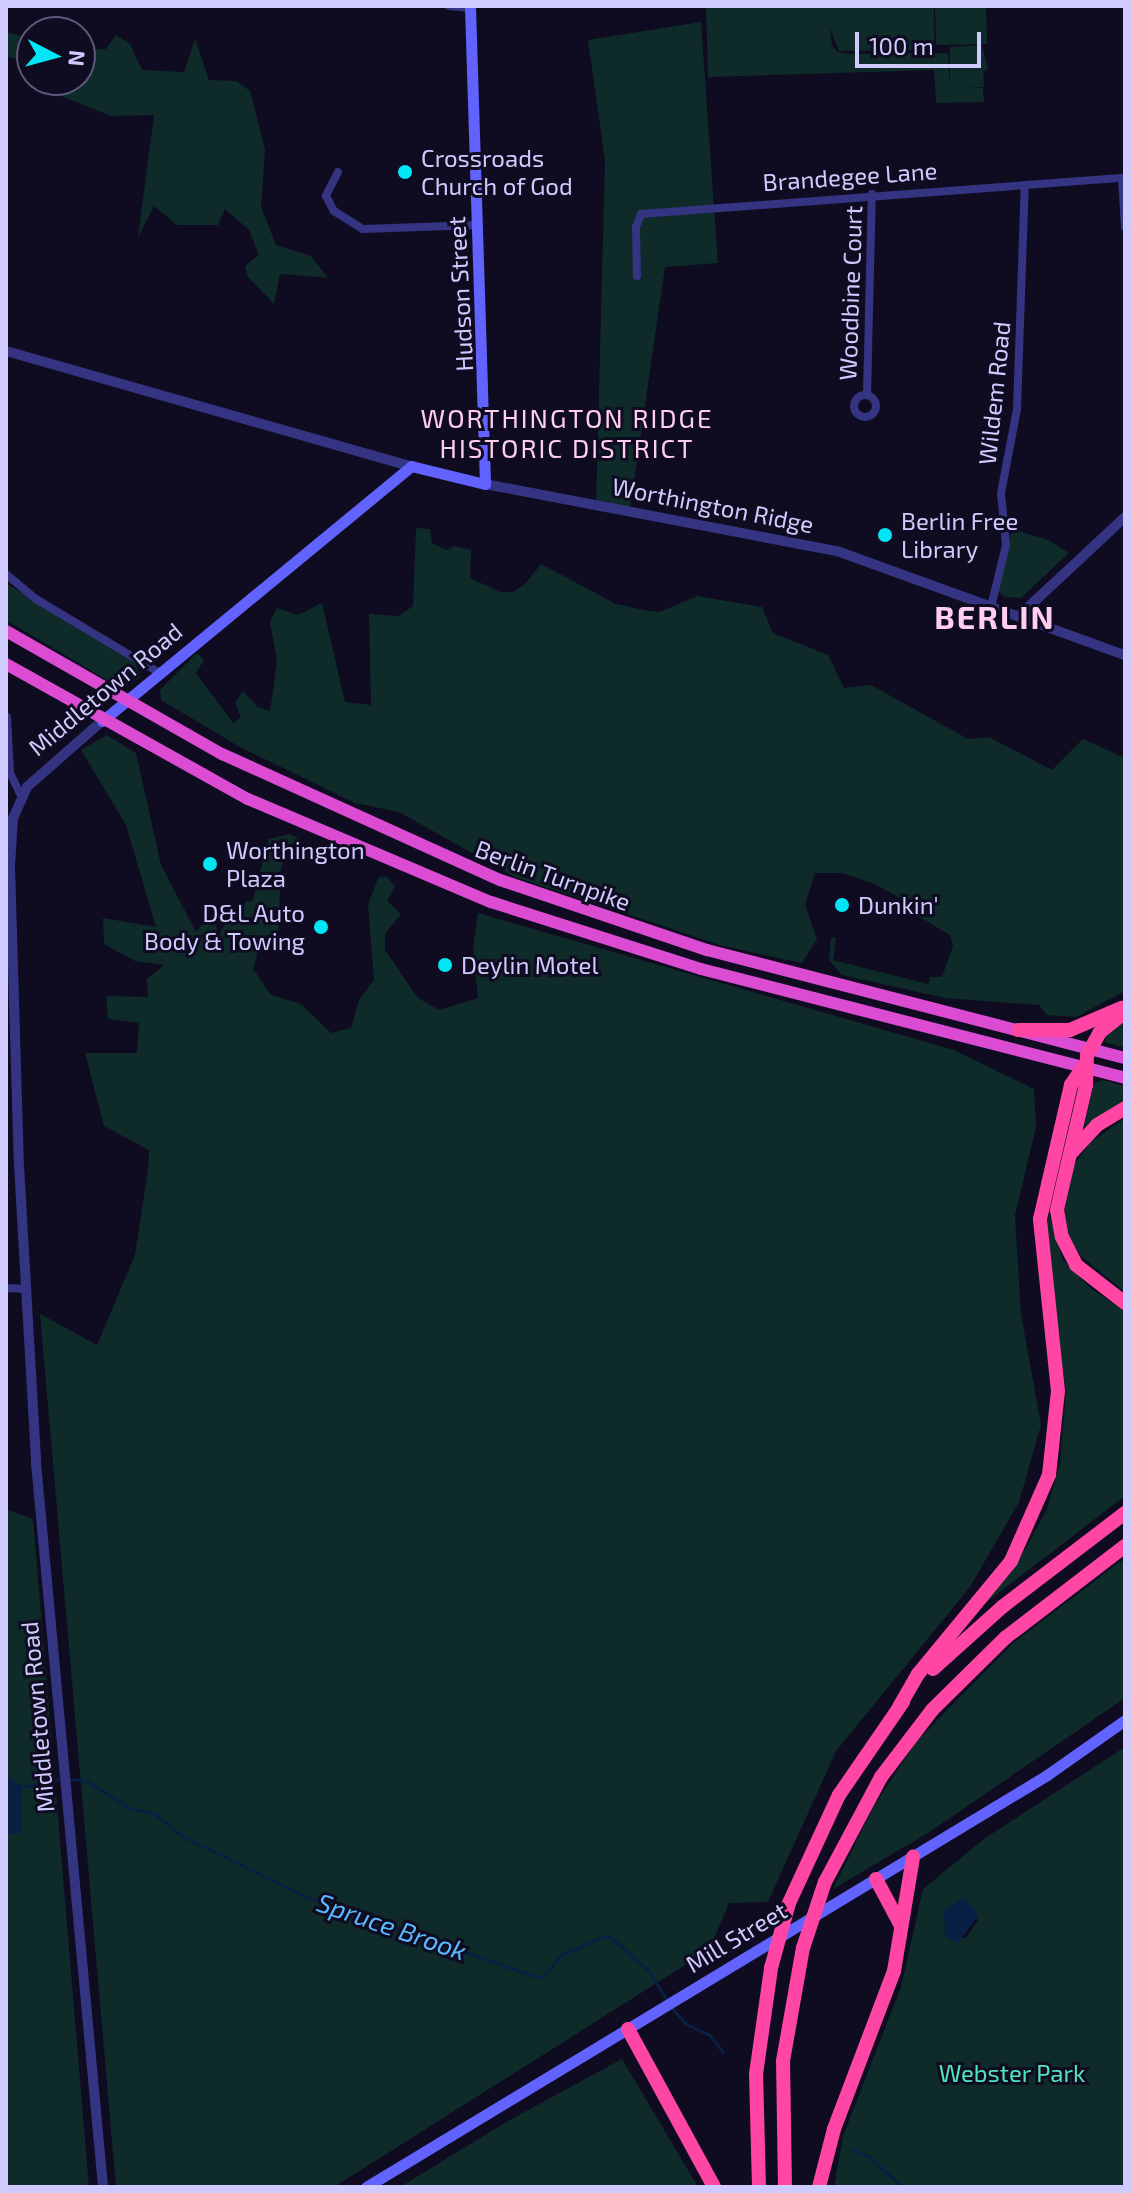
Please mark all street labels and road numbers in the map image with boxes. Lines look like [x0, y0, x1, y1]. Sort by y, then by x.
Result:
street label: Brandegee Lane [762, 156, 938, 196]
street label: Woodbine Court [833, 205, 867, 381]
street label: Hudson Street [442, 216, 478, 372]
street label: Wildem Road [972, 320, 1016, 466]
street label: Worthington Ridge [610, 471, 816, 539]
street label: Middletown Road [22, 616, 188, 762]
street label: Berlin Turnpike [471, 834, 635, 916]
street label: Middletown Road [14, 1620, 60, 1814]
street label: Mill Street [680, 1895, 792, 1979]

